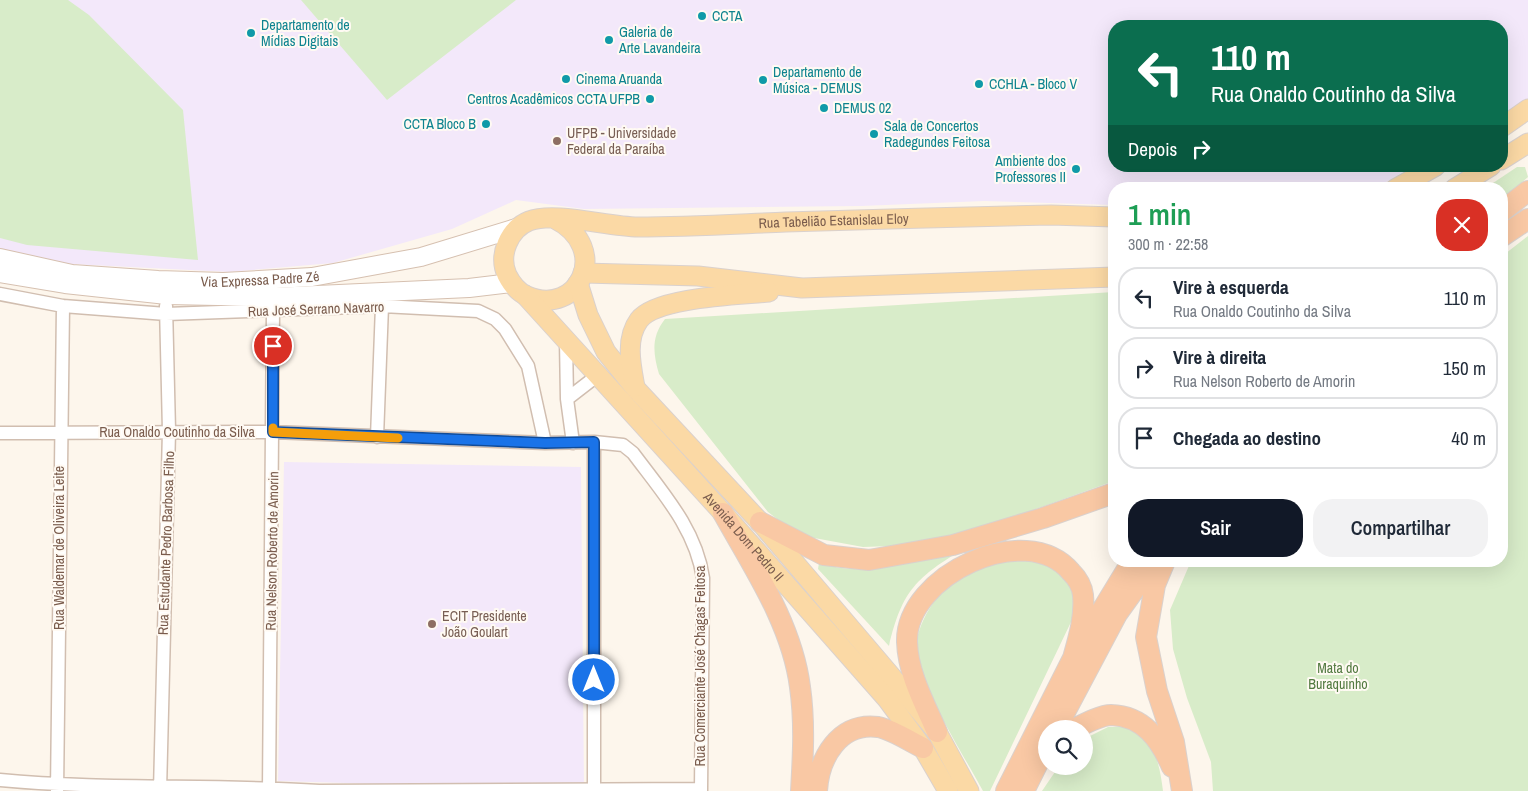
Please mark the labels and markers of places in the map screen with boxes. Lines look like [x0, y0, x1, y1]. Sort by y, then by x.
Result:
place label: CCTA [712, 7, 743, 25]
marker: CCTA [696, 10, 708, 22]
place label: Departamento de Mídias Digitais [261, 16, 350, 50]
place label: Galeria de Arte Lavandeira [618, 23, 701, 57]
marker: Departamento de Mídias Digitais [245, 27, 257, 39]
marker: Galeria de Arte Lavandeira [603, 34, 615, 46]
place label: Departamento de Música - DEMUS [773, 63, 862, 97]
place label: Cinema Aruanda [576, 70, 663, 88]
marker: Cinema Aruanda [560, 73, 572, 85]
marker: Departamento de Música - DEMUS [757, 74, 769, 86]
place label: CCHLA - Bloco V [989, 75, 1077, 93]
marker: CCHLA - Bloco V [973, 78, 985, 90]
place label: Centros Acadêmicos CCTA UFPB [467, 90, 640, 108]
marker: Centros Acadêmicos CCTA UFPB [644, 93, 656, 105]
place label: DEMUS 02 [834, 99, 891, 117]
marker: DEMUS 02 [818, 102, 830, 114]
place label: CCTA Bloco B [403, 115, 476, 133]
place label: Sala de Concertos Radegundes Feitosa [884, 117, 991, 151]
marker: CCTA Bloco B [480, 118, 492, 130]
place label: UFPB - Universidade Federal da Paraíba [567, 124, 676, 158]
marker: Sala de Concertos Radegundes Feitosa [868, 128, 880, 140]
marker: UFPB - Universidade Federal da Paraíba [551, 135, 563, 147]
place label: Ambiente dos Professores II [994, 152, 1066, 186]
marker: Ambiente dos Professores II [1070, 163, 1082, 175]
pin [252, 325, 294, 367]
place label: ECIT Presidente João Goulart [442, 607, 527, 641]
marker: ECIT Presidente João Goulart [426, 618, 438, 630]

